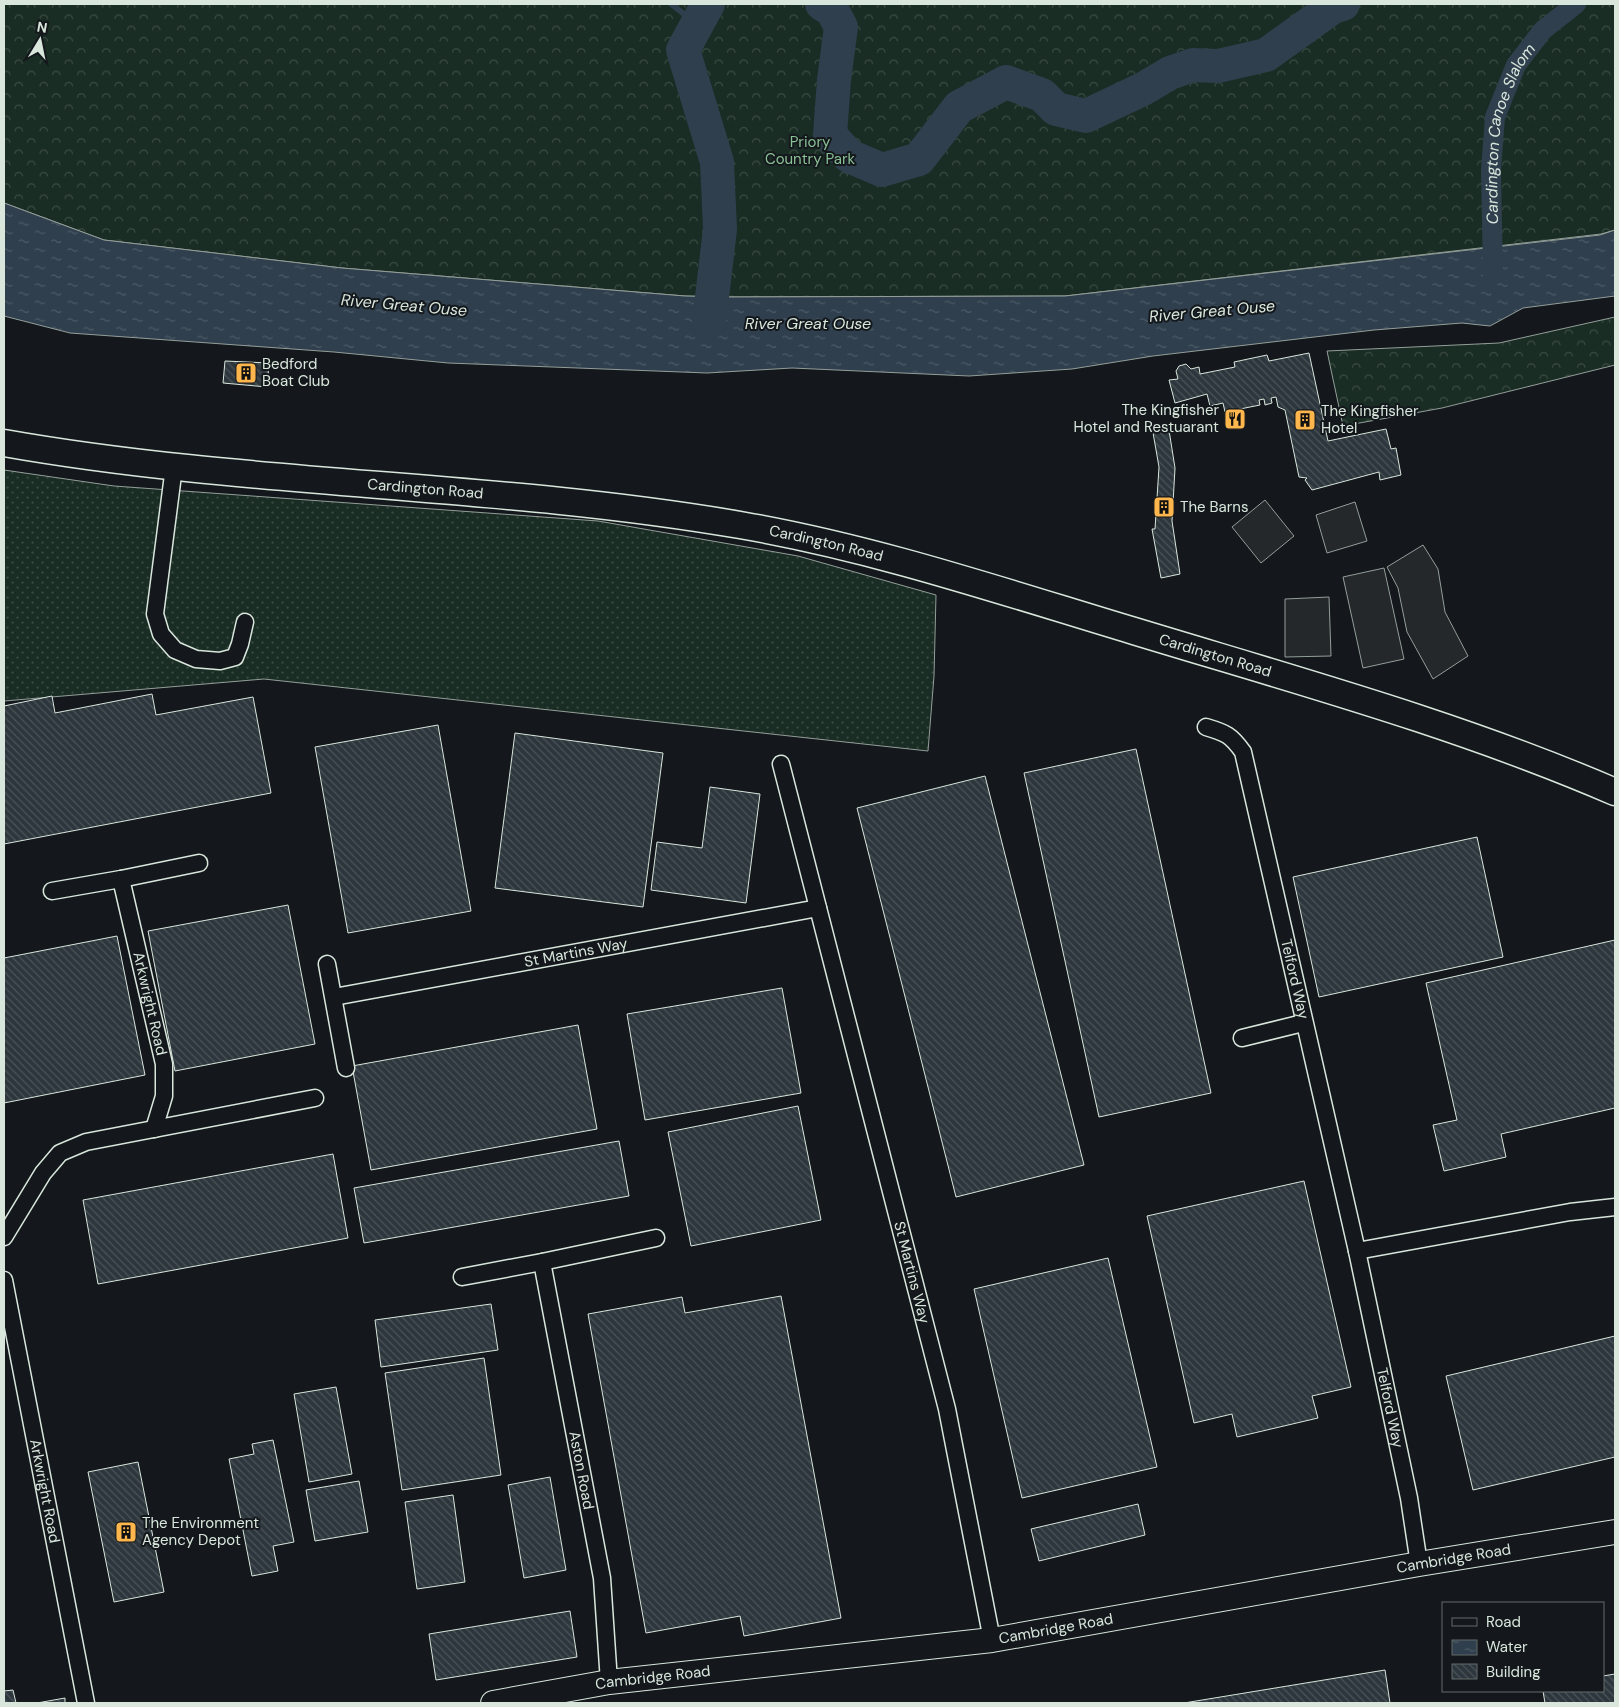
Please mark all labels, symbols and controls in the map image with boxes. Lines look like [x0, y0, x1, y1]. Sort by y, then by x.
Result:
north arrow [15, 15, 65, 65]
text: N [36, 17, 49, 37]
water label: Cardington Canoe Slalom [1480, 39, 1540, 225]
park label: Priory Country Park [765, 132, 856, 169]
water label: River Great Ouse [340, 289, 468, 321]
water label: River Great Ouse [1148, 295, 1276, 327]
water label: River Great Ouse [745, 313, 871, 334]
place label: Bedford Boat Club [262, 354, 330, 391]
building icon: Bedford Boat Club [234, 361, 258, 385]
place label: The Kingfisher Hotel and Restuarant [1073, 400, 1219, 437]
place label: The Kingfisher Hotel [1321, 401, 1419, 438]
restaurant icon: The Kingfisher Hotel and Restuarant [1223, 407, 1247, 431]
building icon: The Kingfisher Hotel [1293, 408, 1317, 432]
street label: Cardington Road [367, 474, 484, 504]
building icon: The Barns [1152, 495, 1176, 519]
place label: The Barns [1180, 497, 1248, 517]
street label: Cardington Road [768, 521, 885, 566]
street label: Cardington Road [1157, 629, 1274, 682]
street label: St Martins Way [523, 933, 630, 972]
street label: Telford Way [1276, 937, 1314, 1022]
street label: Arkwright Road [128, 950, 172, 1057]
street label: St Martins Way [889, 1219, 935, 1326]
street label: Telford Way [1372, 1366, 1408, 1450]
street label: Aston Road [564, 1429, 599, 1511]
street label: Arkwright Road [25, 1437, 65, 1545]
place label: The Environment Agency Depot [142, 1513, 259, 1550]
building icon: The Environment Agency Depot [114, 1520, 138, 1544]
street label: Cambridge Road [1395, 1539, 1512, 1578]
legend [1442, 1602, 1604, 1692]
street label: Cambridge Road [997, 1609, 1115, 1649]
text: Road [1486, 1612, 1521, 1632]
text: Water [1486, 1637, 1528, 1657]
street label: Cambridge Road [594, 1661, 712, 1694]
text: Building [1486, 1662, 1541, 1682]

